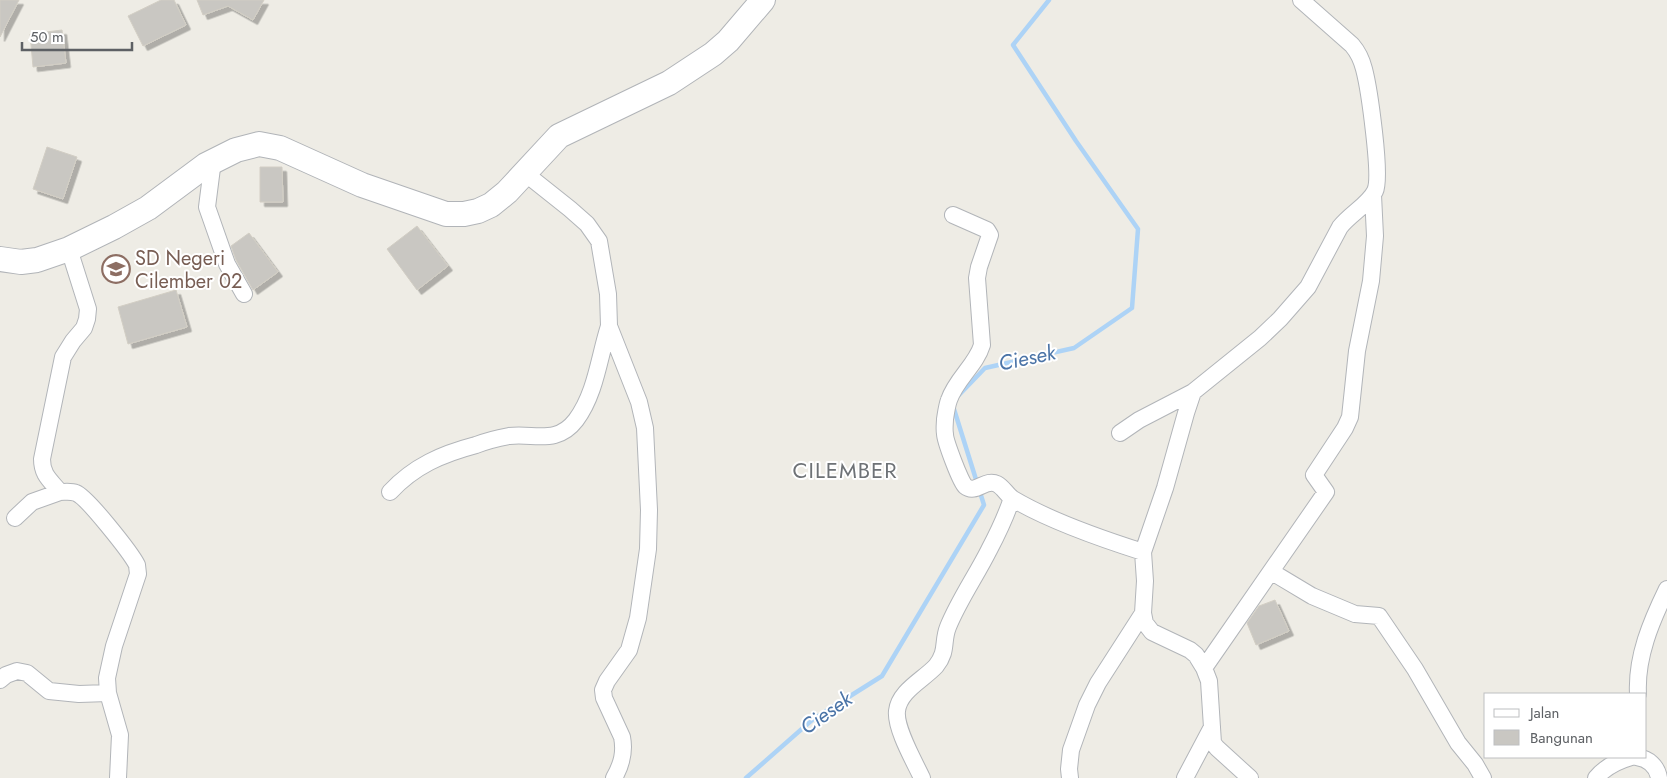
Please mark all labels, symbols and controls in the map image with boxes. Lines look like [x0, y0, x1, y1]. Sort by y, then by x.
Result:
scale bar [22, 20, 132, 52]
text: 50 m [30, 26, 64, 48]
place label: SD Negeri Cilember 02 [135, 244, 242, 296]
school or university icon: SD Negeri Cilember 02 [101, 254, 131, 284]
water label: Ciesek [996, 337, 1059, 379]
district label: CILEMBER [793, 454, 897, 486]
water label: Ciesek [794, 684, 859, 742]
legend [1484, 693, 1647, 758]
text: Jalan [1528, 702, 1559, 724]
text: Bangunan [1530, 727, 1593, 749]

